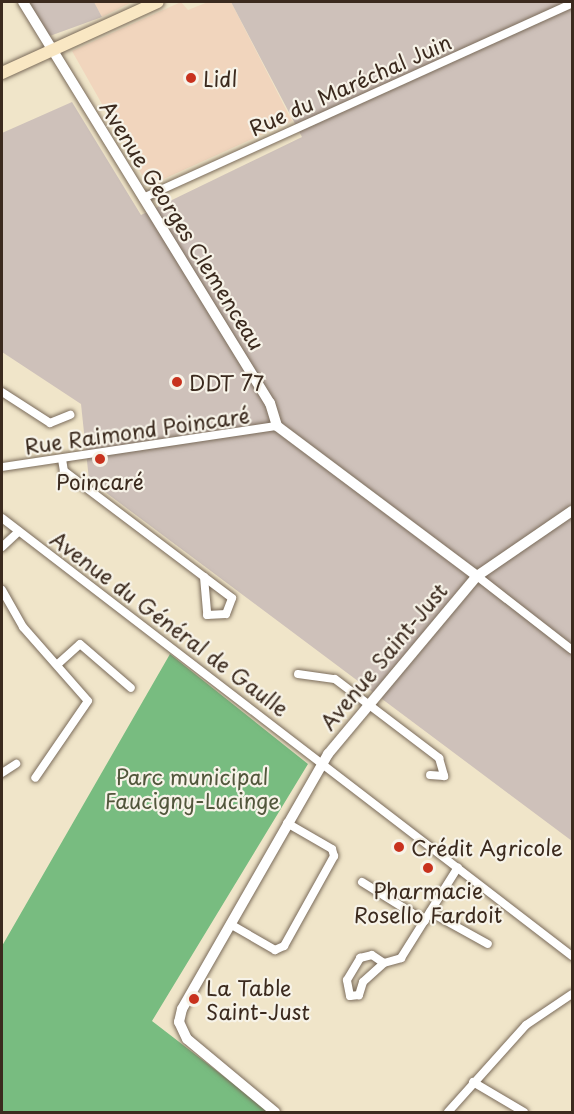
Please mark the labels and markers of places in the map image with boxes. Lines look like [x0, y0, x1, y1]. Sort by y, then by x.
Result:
place label: Lidl [203, 65, 238, 91]
marker: Lidl [184, 71, 198, 85]
place label: DDT 77 [189, 369, 266, 395]
marker: DDT 77 [170, 375, 184, 389]
marker: Poincaré [93, 452, 107, 466]
place label: Poincaré [56, 468, 144, 494]
place label: Crédit Agricole [411, 834, 564, 860]
marker: Crédit Agricole [392, 840, 406, 854]
marker: Pharmacie Rosello Fardoit [421, 861, 435, 875]
place label: Pharmacie Rosello Fardoit [354, 877, 502, 927]
place label: La Table Saint-Just [206, 974, 310, 1024]
marker: La Table Saint-Just [187, 992, 201, 1006]

